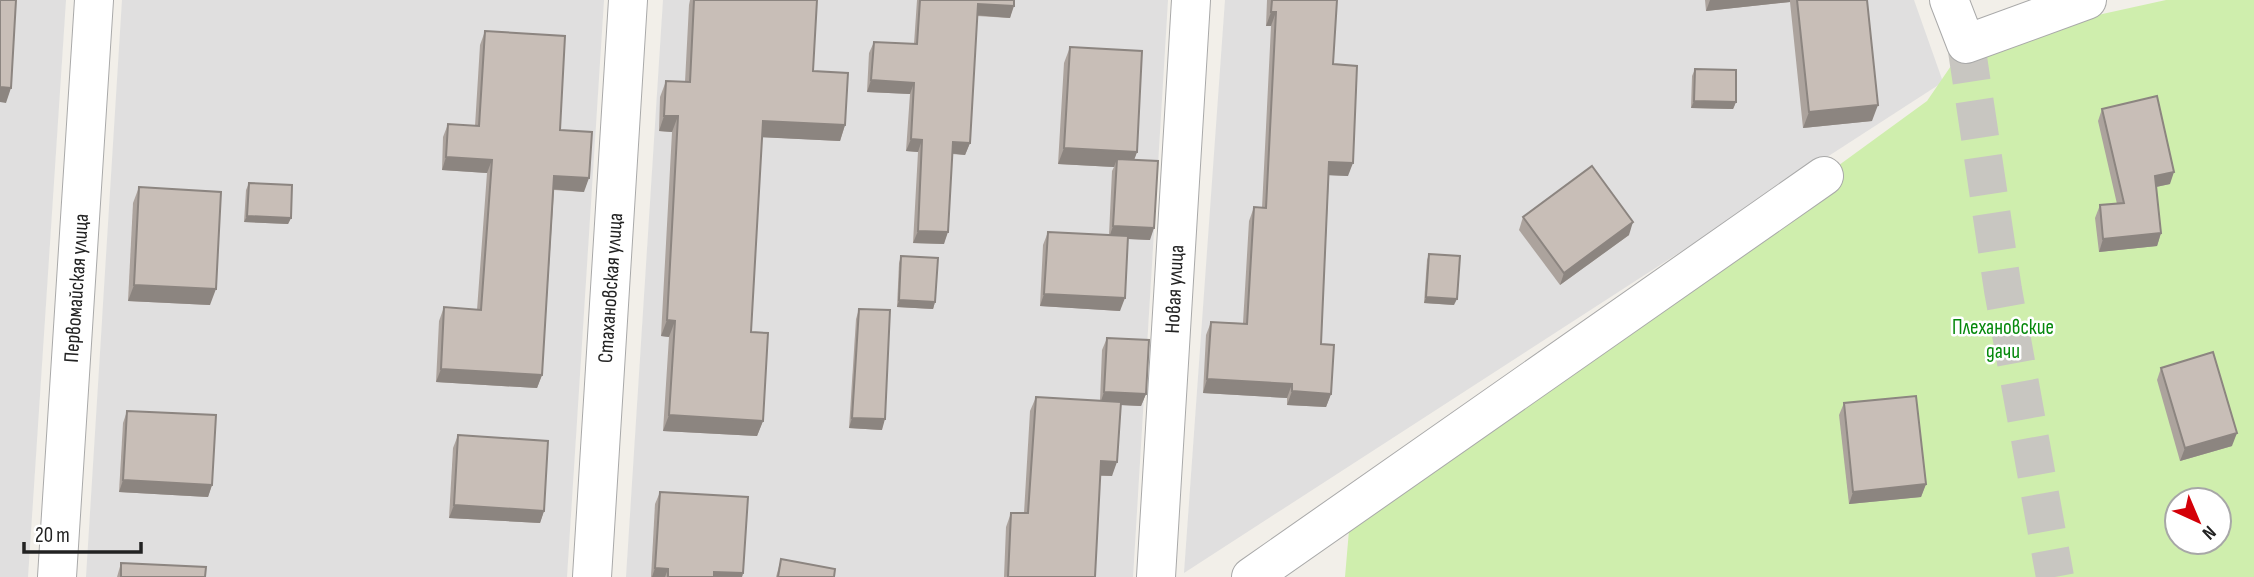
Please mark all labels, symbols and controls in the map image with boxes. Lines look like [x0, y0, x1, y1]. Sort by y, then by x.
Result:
street label: Стахановская улица [593, 212, 628, 364]
street label: Первомайская улица [59, 213, 94, 363]
street label: Новая улица [1160, 244, 1189, 334]
park label: Плехановские дачи [1952, 315, 2054, 364]
north arrow [2163, 486, 2233, 556]
scale bar [24, 510, 142, 554]
text: N [2197, 520, 2220, 544]
text: 20 m [35, 523, 70, 548]

